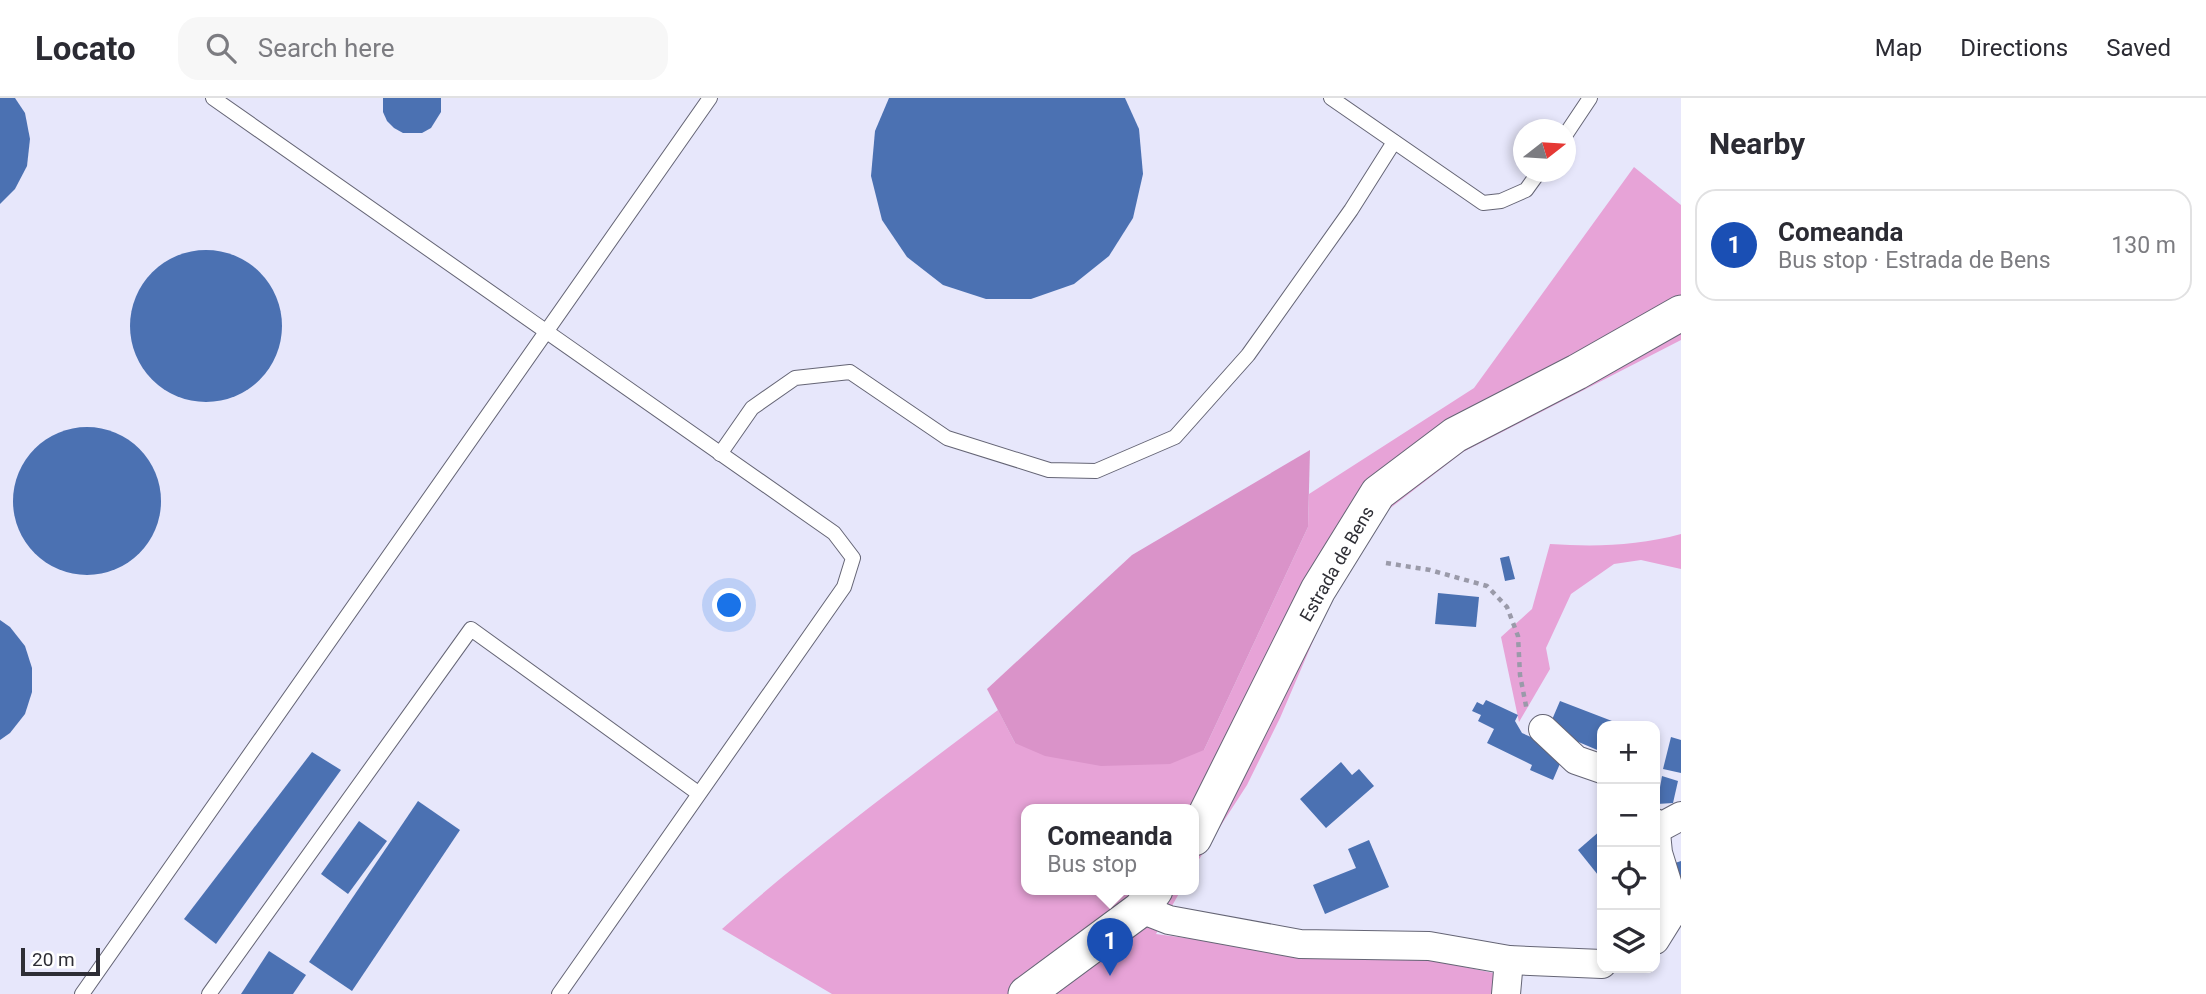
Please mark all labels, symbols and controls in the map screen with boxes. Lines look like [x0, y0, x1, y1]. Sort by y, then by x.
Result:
search box [178, 17, 668, 80]
text: Locato [35, 29, 136, 68]
icon: search [202, 29, 240, 67]
text: Search here [258, 33, 394, 63]
text: Map [1875, 34, 1922, 62]
text: Directions [1960, 34, 2068, 62]
text: Saved [2106, 34, 2171, 62]
north arrow [1513, 119, 1576, 182]
text: Nearby [1709, 126, 1805, 161]
text: Comeanda [1778, 217, 1903, 247]
text: 1 [1727, 232, 1741, 259]
text: 130 m [2111, 232, 2176, 259]
text: Bus stop · Estrada de Bens [1778, 247, 2051, 274]
street label: Estrada de Bens [1295, 502, 1378, 625]
your location [712, 588, 746, 622]
map controls [1597, 721, 1660, 973]
button: + [1597, 721, 1660, 784]
button: − [1597, 784, 1660, 847]
popup [1021, 804, 1199, 895]
text: Comeanda [1047, 821, 1173, 851]
button: locate [1597, 847, 1660, 910]
text: Bus stop [1047, 851, 1137, 878]
button: layers [1597, 910, 1660, 973]
pin: 1 [1087, 918, 1133, 976]
scale bar [21, 945, 100, 977]
text: 20 m [32, 948, 75, 971]

